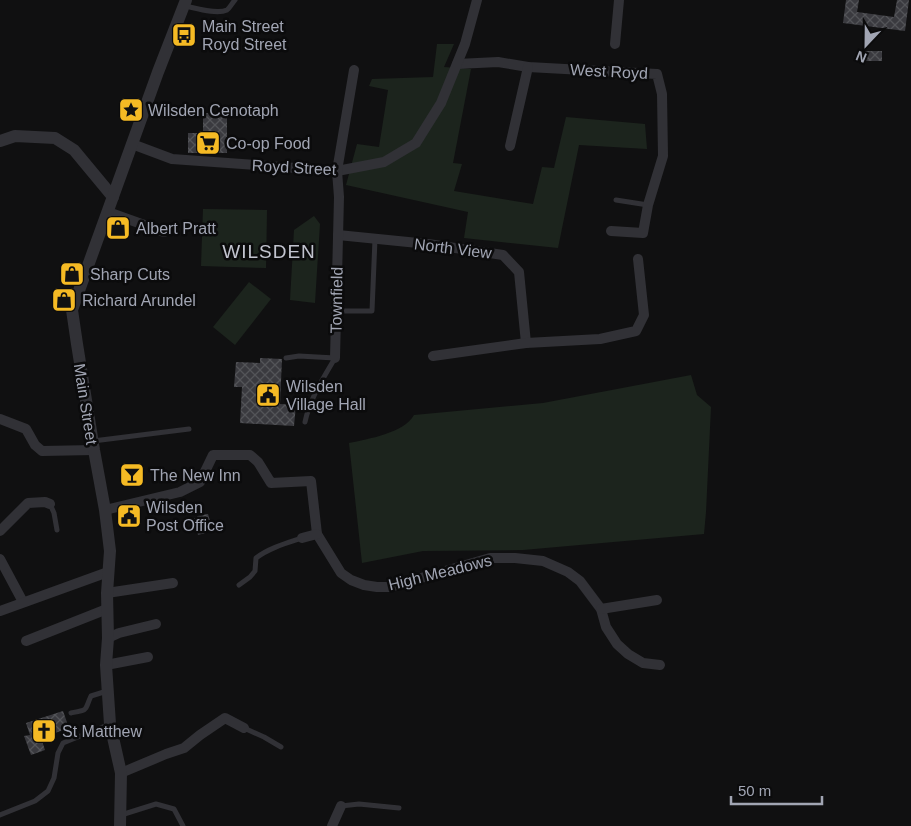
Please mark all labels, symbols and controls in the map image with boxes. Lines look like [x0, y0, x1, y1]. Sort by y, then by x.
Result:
place label: Main Street Royd Street [202, 18, 287, 53]
north arrow [841, 20, 891, 70]
bus stop icon: Main Street Royd Street [171, 22, 197, 48]
text: N [853, 48, 869, 66]
street label: West Royd [570, 61, 648, 82]
place icon: Wilsden Cenotaph [118, 97, 144, 123]
place label: Wilsden Cenotaph [148, 102, 279, 119]
supermarket icon: Co-op Food [195, 130, 221, 156]
place label: Co-op Food [226, 135, 311, 152]
street label: Royd Street [251, 157, 337, 178]
shop icon: Albert Pratt [105, 215, 131, 241]
place label: Albert Pratt [136, 220, 217, 237]
street label: North View [413, 235, 493, 262]
district label: WILSDEN [222, 241, 316, 262]
shop icon: Sharp Cuts [59, 261, 85, 287]
place label: Sharp Cuts [90, 266, 170, 283]
street label: Townfield [327, 267, 346, 334]
shop icon: Richard Arundel [51, 287, 77, 313]
place label: Richard Arundel [82, 292, 196, 309]
street label: Main Street [71, 362, 100, 446]
place label: Wilsden Village Hall [286, 378, 366, 413]
public building icon: Wilsden Village Hall [255, 382, 281, 408]
bar icon: The New Inn [119, 462, 145, 488]
place label: The New Inn [150, 467, 241, 484]
place label: Wilsden Post Office [146, 499, 224, 534]
public building icon: Wilsden Post Office [116, 503, 142, 529]
street label: High Meadows [387, 551, 494, 594]
church icon: St Matthew [31, 718, 57, 744]
place label: St Matthew [62, 723, 142, 740]
scale bar [731, 774, 822, 806]
text: 50 m [738, 782, 771, 799]

